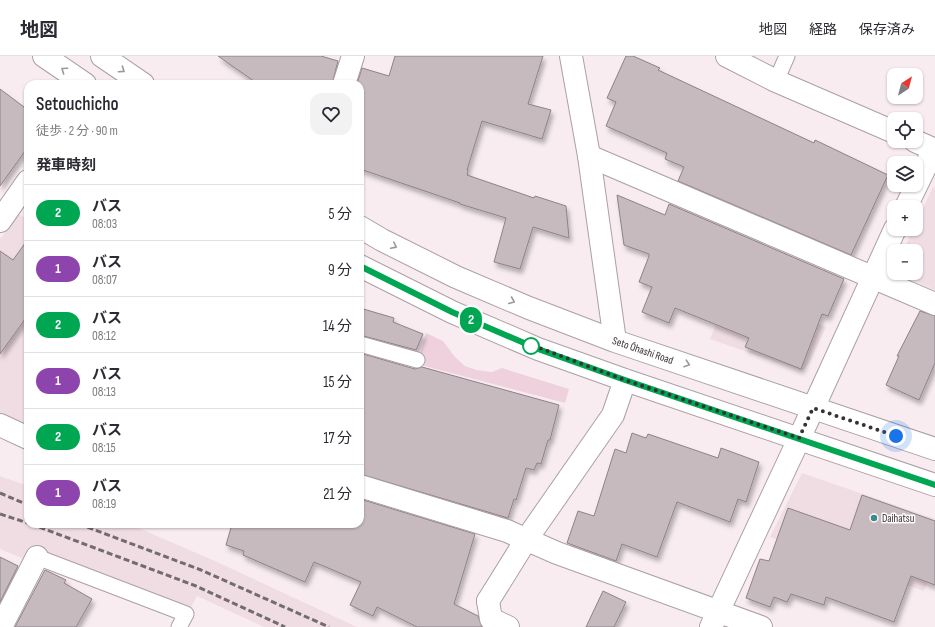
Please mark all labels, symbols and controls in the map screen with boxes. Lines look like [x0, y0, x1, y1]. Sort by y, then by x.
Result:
text: 地図 [20, 19, 58, 42]
text: 地図 [759, 21, 787, 38]
text: 経路 [809, 21, 837, 38]
text: 保存済み [859, 21, 915, 38]
one-way arrow [118, 65, 125, 73]
one-way arrow [61, 67, 68, 75]
north arrow [887, 68, 923, 104]
map controls [887, 68, 923, 280]
text: Setouchicho [36, 93, 119, 116]
button: heart [310, 93, 352, 135]
button: locate [887, 112, 923, 148]
text: 徒歩 · 2 分 · 90 m [36, 123, 118, 139]
text: 発車時刻 [36, 156, 96, 175]
button: layers [887, 156, 923, 192]
text: バス [92, 197, 122, 216]
button: + [887, 200, 923, 236]
text: 2 [55, 204, 61, 221]
text: 5 分 [329, 205, 352, 224]
text: 08:03 [92, 216, 117, 232]
one-way arrow [390, 241, 397, 249]
button: − [887, 244, 923, 280]
text: バス [92, 253, 122, 272]
text: 1 [55, 260, 61, 277]
text: 9 分 [328, 261, 352, 280]
text: 08:07 [92, 272, 117, 288]
one-way arrow [509, 296, 516, 304]
line badge: 2 [458, 307, 484, 333]
text: バス [92, 309, 122, 328]
text: 2 [468, 311, 474, 328]
text: 2 [55, 316, 61, 333]
text: 14 分 [323, 317, 352, 336]
text: 08:12 [92, 328, 116, 344]
street label: Seto Ōhashi Road [611, 334, 676, 367]
unlabelled marker [522, 337, 540, 355]
one-way arrow [683, 360, 690, 368]
text: バス [92, 365, 122, 384]
text: 1 [55, 372, 61, 389]
text: 15 分 [323, 373, 352, 392]
text: 08:13 [92, 384, 116, 400]
text: バス [92, 421, 122, 440]
your location [886, 426, 906, 446]
text: 2 [55, 428, 61, 445]
text: 17 分 [323, 429, 352, 448]
text: 08:15 [92, 440, 116, 456]
text: バス [92, 477, 122, 496]
text: 1 [55, 484, 61, 501]
text: 21 分 [323, 485, 352, 504]
text: 08:19 [92, 496, 116, 512]
place label: Daihatsu [882, 512, 915, 525]
marker: Daihatsu [869, 513, 879, 523]

